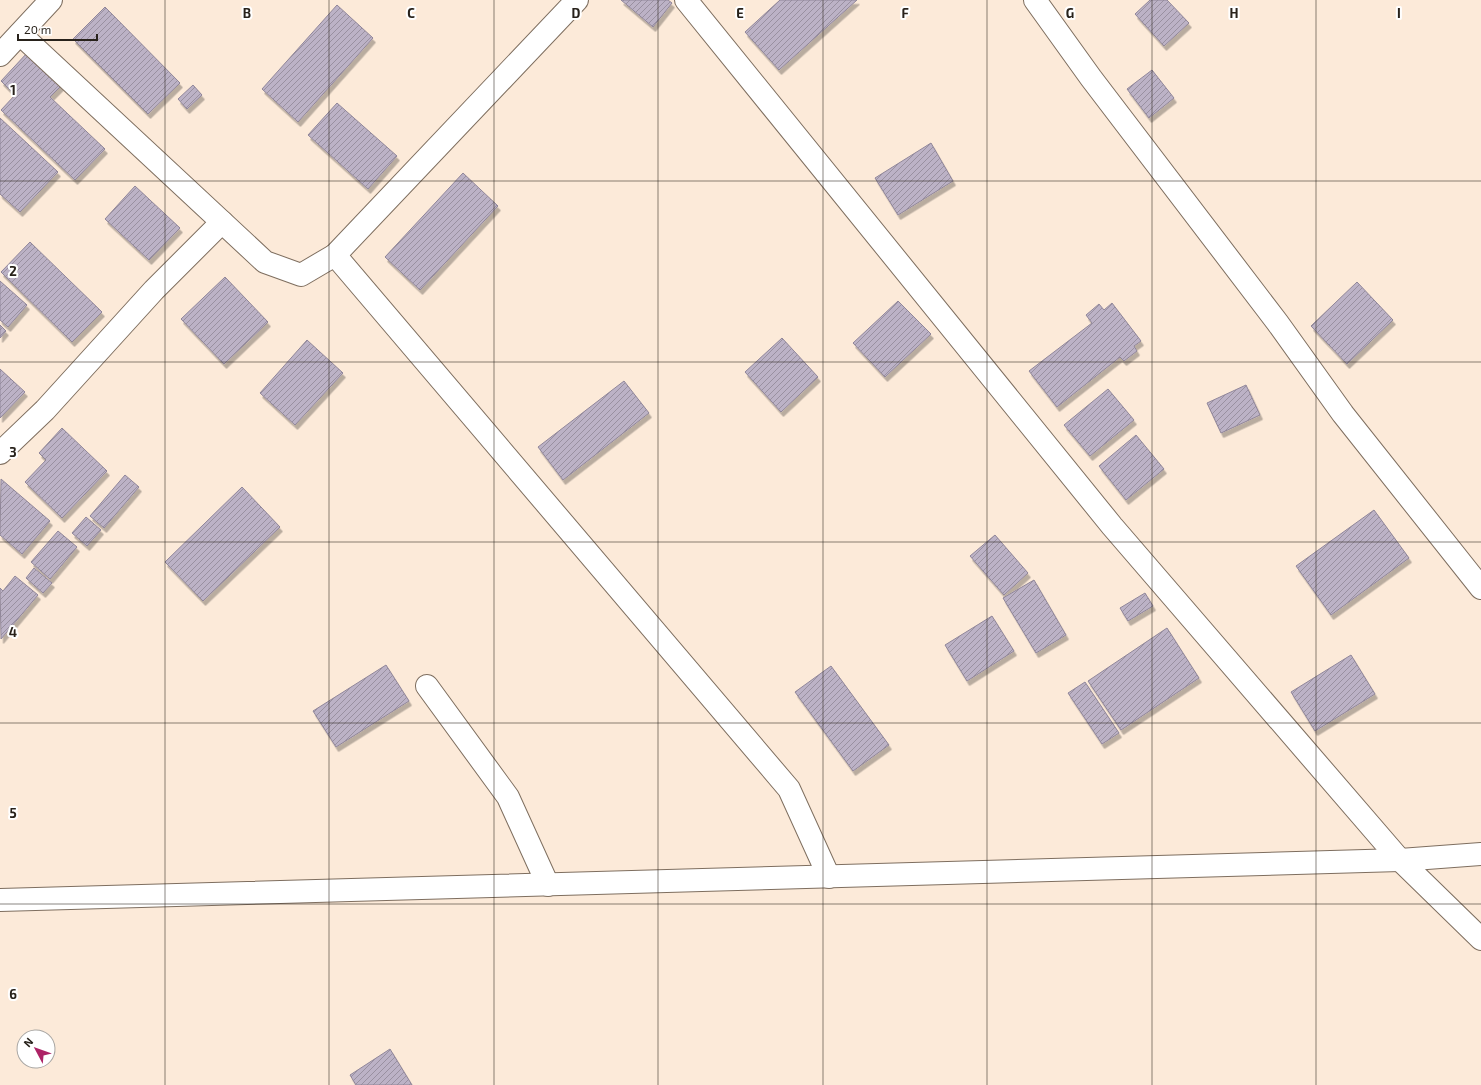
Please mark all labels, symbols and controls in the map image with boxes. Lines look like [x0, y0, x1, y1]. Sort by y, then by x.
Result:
text: B [243, 5, 251, 21]
text: C [407, 5, 415, 21]
text: D [572, 5, 581, 21]
text: E [736, 5, 744, 21]
text: F [901, 5, 909, 21]
text: G [1066, 5, 1074, 21]
text: H [1230, 5, 1239, 21]
text: I [1397, 5, 1401, 21]
scale bar [18, 16, 97, 42]
text: 20 m [24, 22, 51, 36]
text: 1 [10, 82, 16, 98]
text: 2 [9, 263, 17, 279]
text: 3 [9, 444, 17, 460]
text: 4 [9, 624, 17, 640]
text: 5 [9, 805, 17, 821]
text: 6 [9, 986, 17, 1002]
north arrow [16, 1029, 56, 1069]
text: N [21, 1035, 36, 1049]

